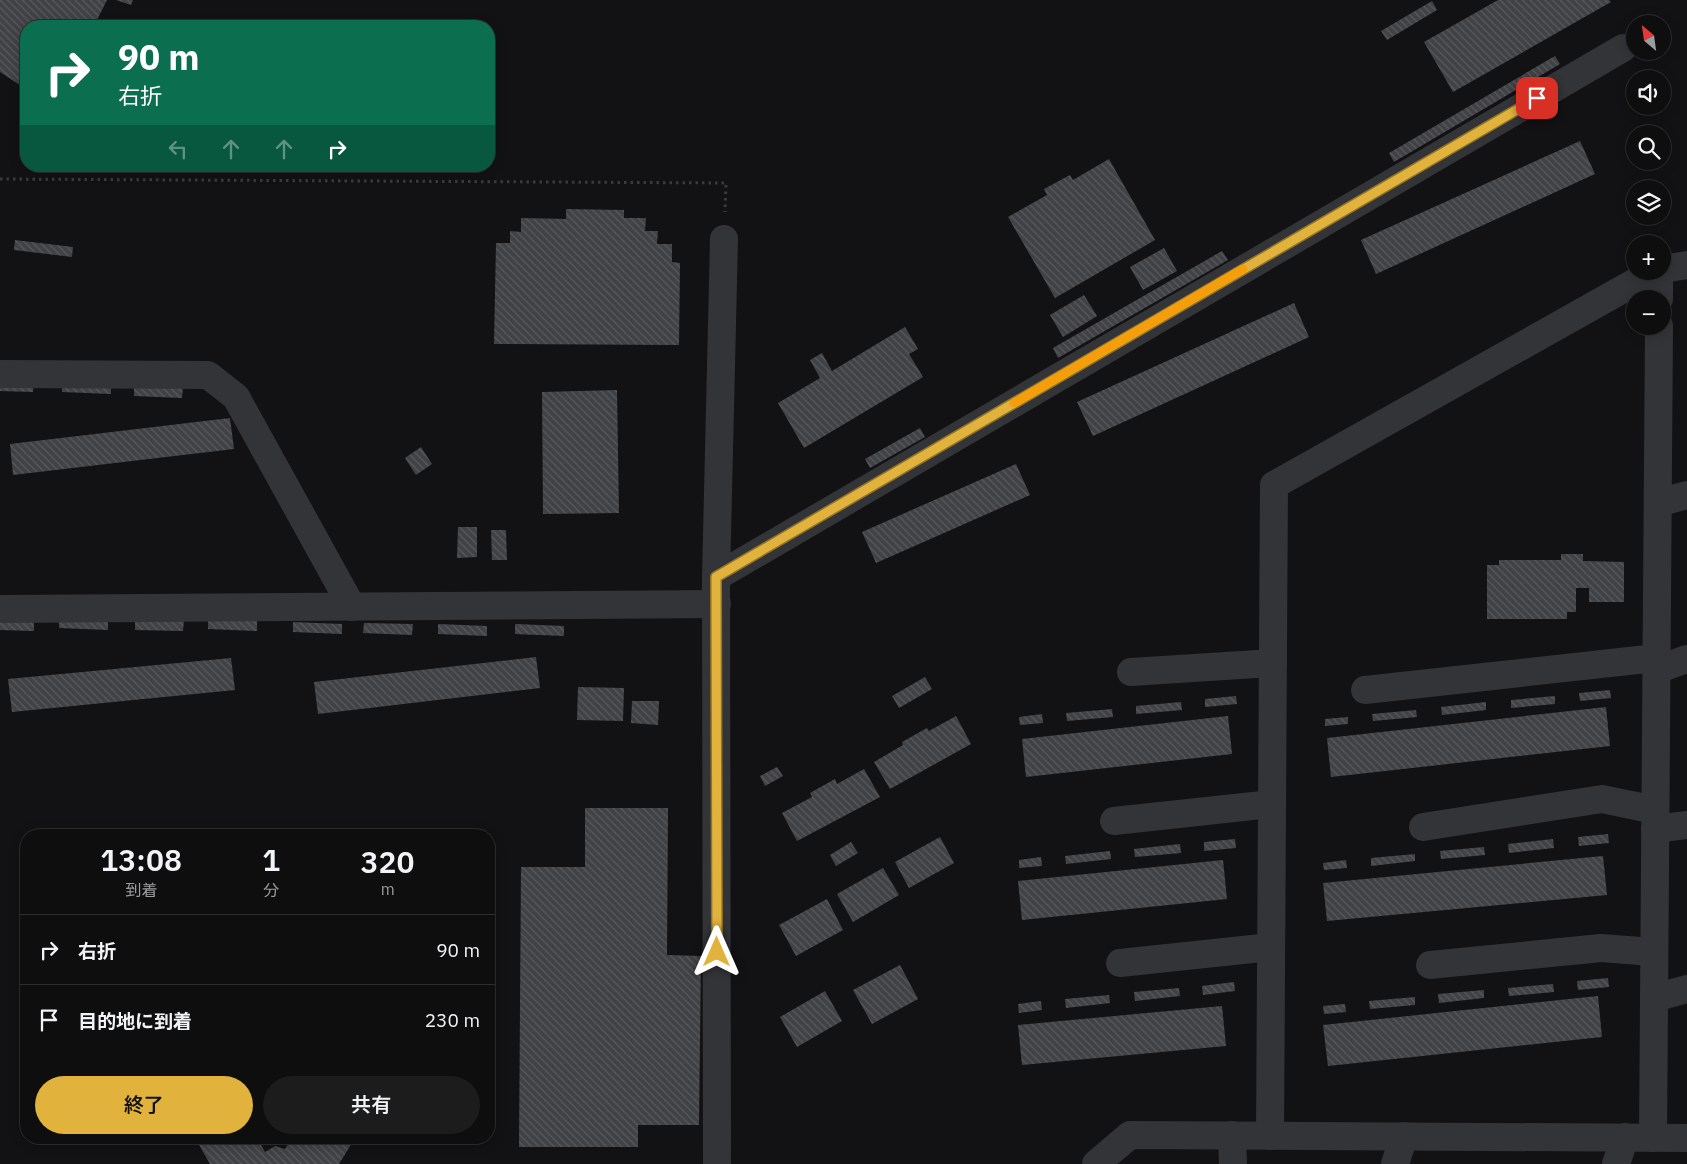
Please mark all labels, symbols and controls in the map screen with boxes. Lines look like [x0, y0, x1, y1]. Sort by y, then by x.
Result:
north arrow [1626, 15, 1671, 60]
map controls [1626, 15, 1671, 335]
text: 90 m [118, 34, 200, 80]
icon: right [35, 40, 100, 105]
button: sound [1626, 70, 1671, 115]
pin [1516, 77, 1558, 119]
text: 右折 [118, 81, 162, 110]
icon: arrive [1523, 84, 1551, 112]
button: search [1626, 125, 1671, 170]
icon: left [164, 135, 192, 163]
icon: ahead [217, 135, 245, 163]
icon: ahead [270, 135, 298, 163]
icon: right [323, 135, 351, 163]
button: layers [1626, 180, 1671, 225]
button: + [1626, 235, 1671, 280]
button: − [1626, 290, 1671, 335]
text: 13:08 [100, 840, 182, 879]
text: 1 [262, 840, 280, 879]
text: 320 [361, 842, 415, 881]
text: m [381, 879, 395, 899]
text: 到着 [125, 880, 157, 900]
text: 分 [263, 880, 279, 900]
position arrow [690, 925, 742, 977]
icon: right [35, 936, 63, 964]
text: 90 m [436, 938, 480, 962]
text: 右折 [78, 939, 116, 963]
icon: arrive [35, 1006, 63, 1034]
text: 230 m [425, 1008, 480, 1032]
text: 目的地に到着 [78, 1009, 192, 1033]
button: 終了 [35, 1076, 253, 1134]
button: 共有 [263, 1076, 480, 1134]

